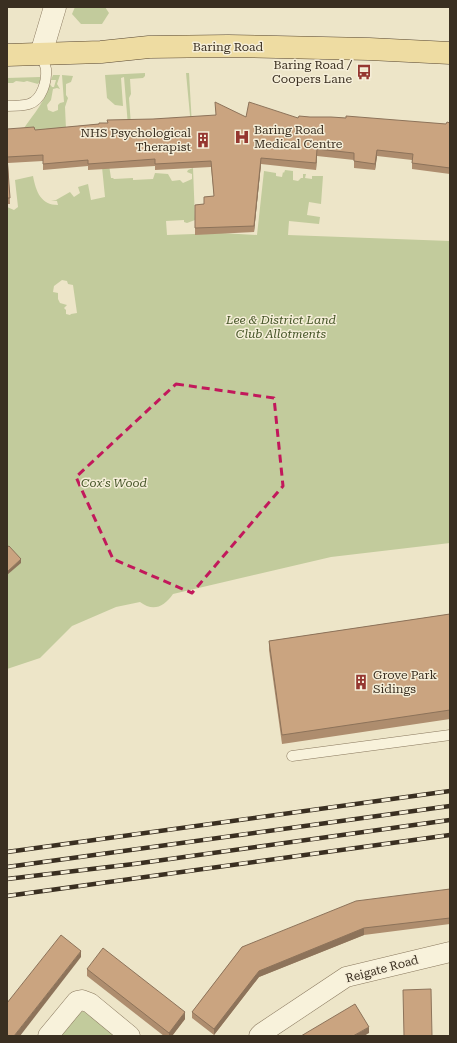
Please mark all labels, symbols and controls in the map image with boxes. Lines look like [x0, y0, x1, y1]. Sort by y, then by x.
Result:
street label: Baring Road [193, 40, 263, 54]
place label: Baring Road / Coopers Lane [272, 58, 353, 86]
bus stop icon: Baring Road / Coopers Lane [355, 63, 373, 81]
place label: Baring Road Medical Centre [254, 123, 343, 151]
place label: NHS Psychological Therapist [80, 126, 192, 154]
hospital icon: Baring Road Medical Centre [233, 128, 251, 146]
building icon: NHS Psychological Therapist [194, 131, 212, 149]
park label: Lee & District Land Club Allotments [225, 313, 337, 341]
park label: Cox's Wood [81, 476, 147, 490]
place label: Grove Park Sidings [373, 668, 437, 696]
building icon: Grove Park Sidings [352, 673, 370, 691]
street label: Reigate Road [344, 952, 420, 985]

